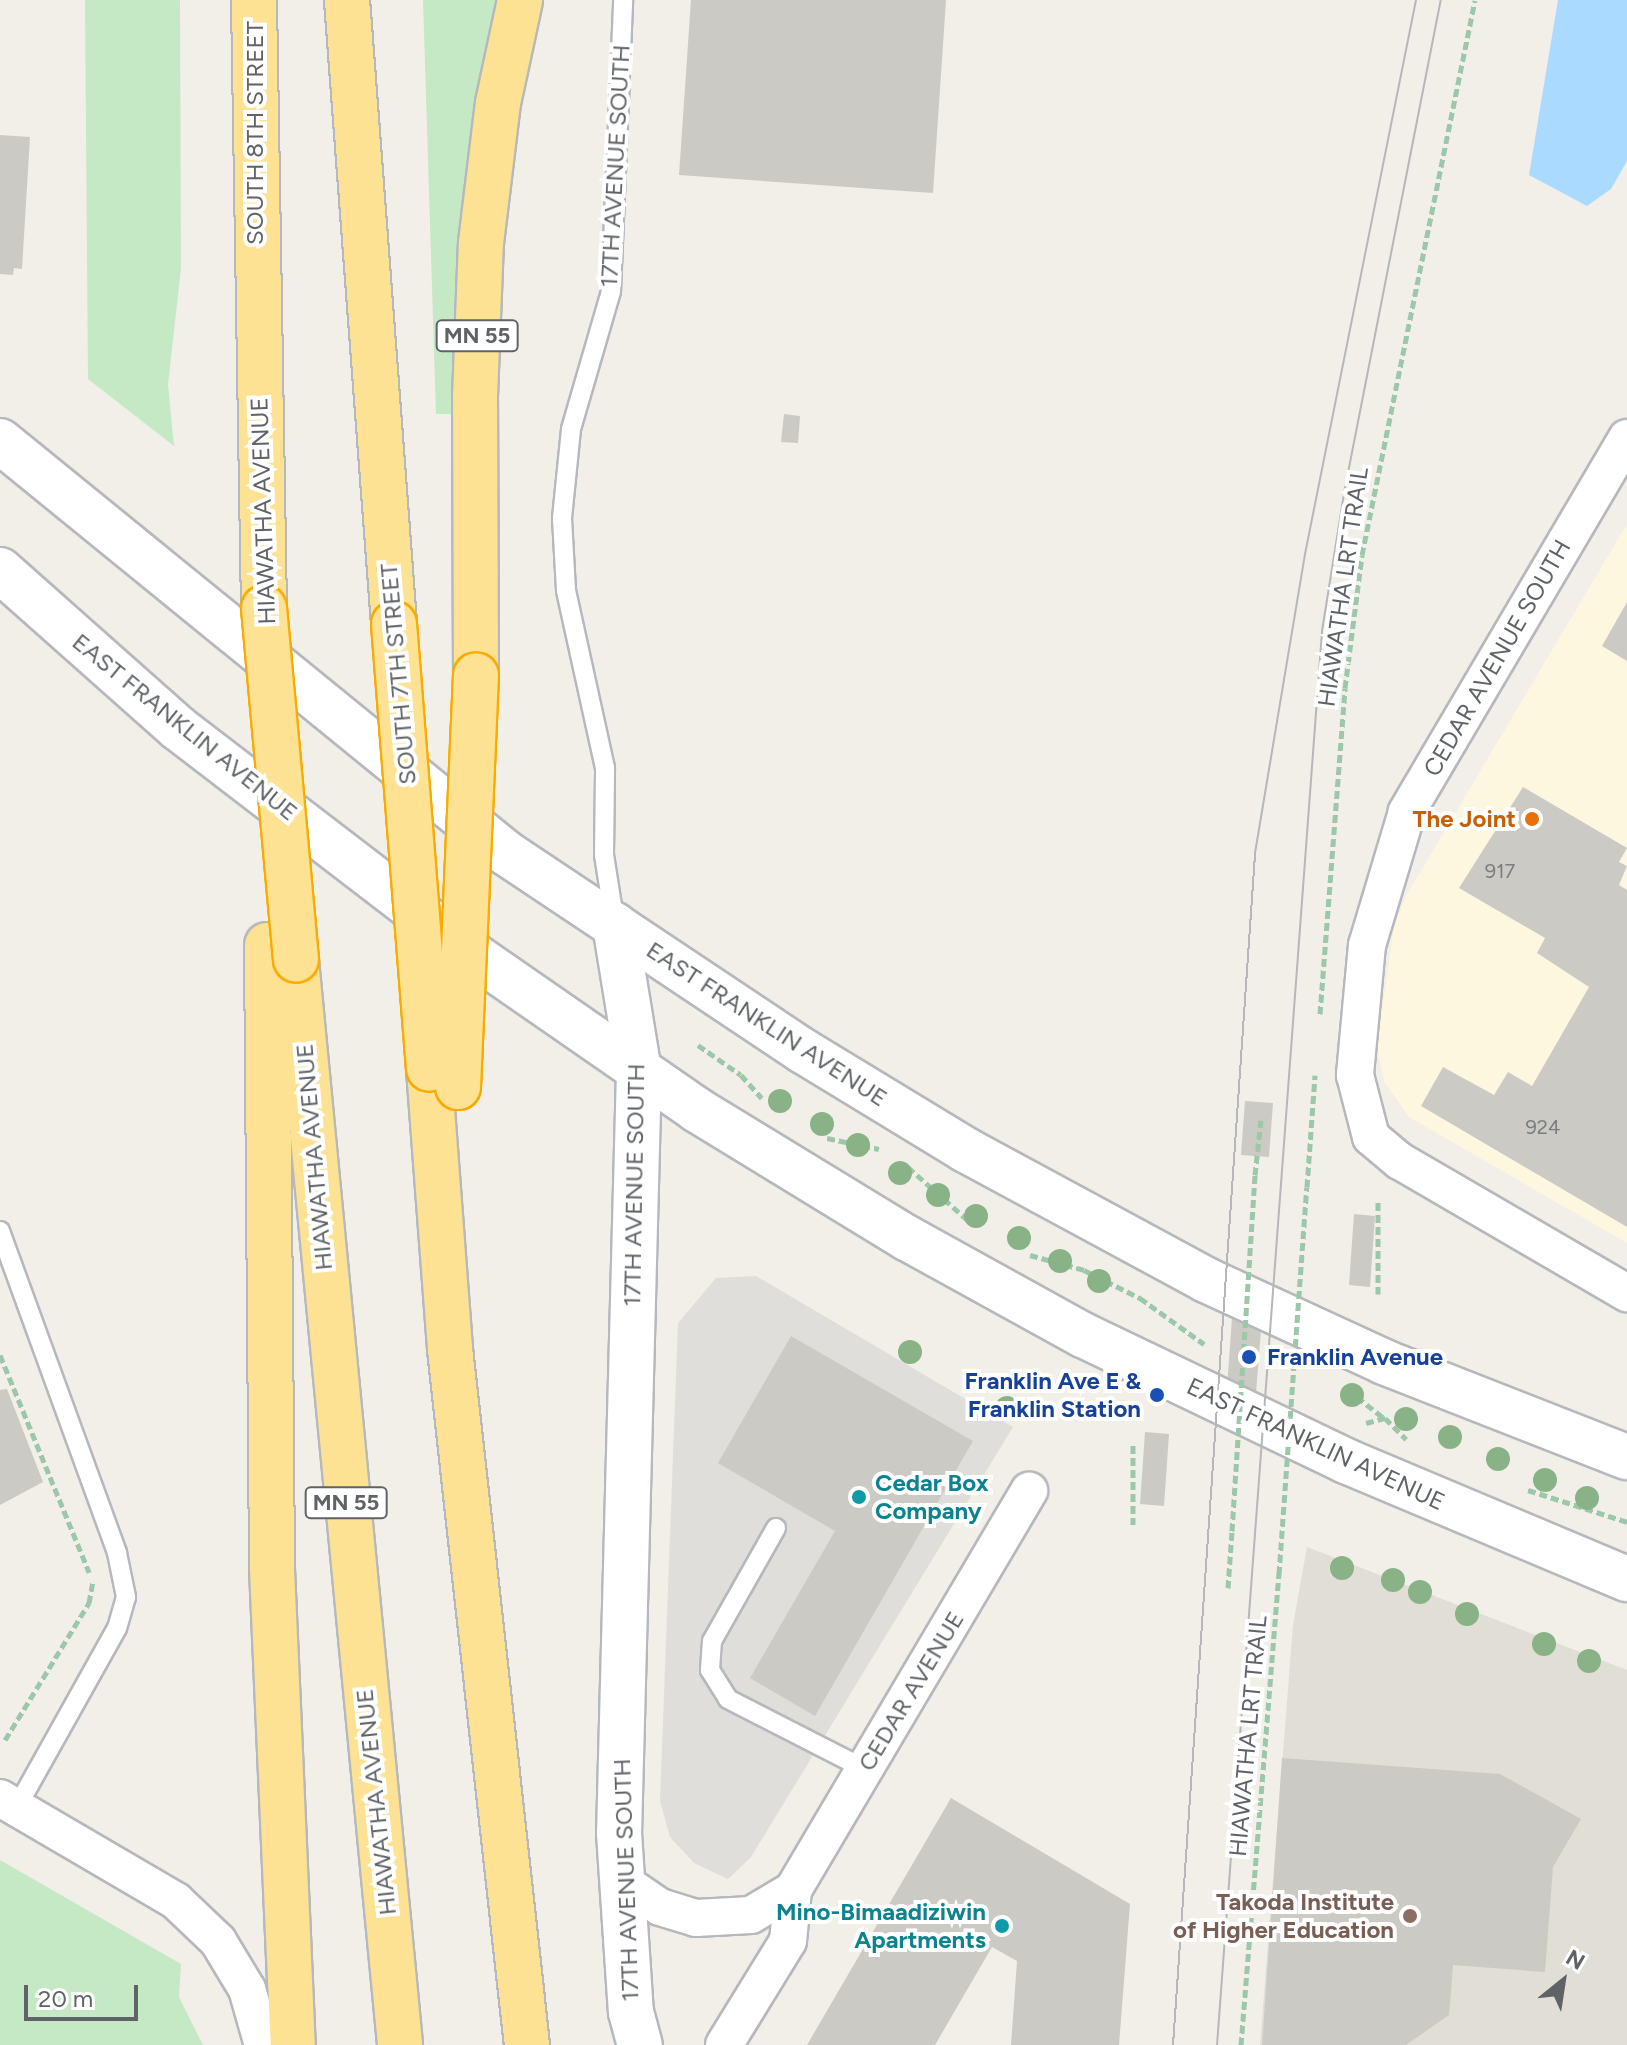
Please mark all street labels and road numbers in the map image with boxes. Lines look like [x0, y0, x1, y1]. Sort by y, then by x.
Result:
street label: SOUTH 8TH STREET [241, 21, 269, 245]
street label: 17TH AVENUE SOUTH [594, 44, 636, 288]
road number: MN 55 [435, 318, 519, 354]
street label: HIAWATHA AVENUE [245, 397, 281, 625]
street label: HIAWATHA LRT TRAIL [1312, 465, 1374, 709]
street label: CEDAR AVENUE SOUTH [1417, 535, 1577, 781]
street label: SOUTH 7TH STREET [374, 562, 422, 786]
street label: EAST FRANKLIN AVENUE [67, 627, 303, 827]
street label: EAST FRANKLIN AVENUE [641, 935, 893, 1113]
street label: HIAWATHA AVENUE [290, 1042, 338, 1272]
street label: 17TH AVENUE SOUTH [617, 1063, 651, 1307]
street label: EAST FRANKLIN AVENUE [1182, 1372, 1450, 1516]
road number: MN 55 [304, 1485, 388, 1521]
street label: CEDAR AVENUE [852, 1606, 970, 1776]
street label: HIAWATHA LRT TRAIL [1223, 1614, 1273, 1858]
street label: HIAWATHA AVENUE [350, 1687, 402, 1917]
street label: 17TH AVENUE SOUTH [607, 1758, 645, 2002]

